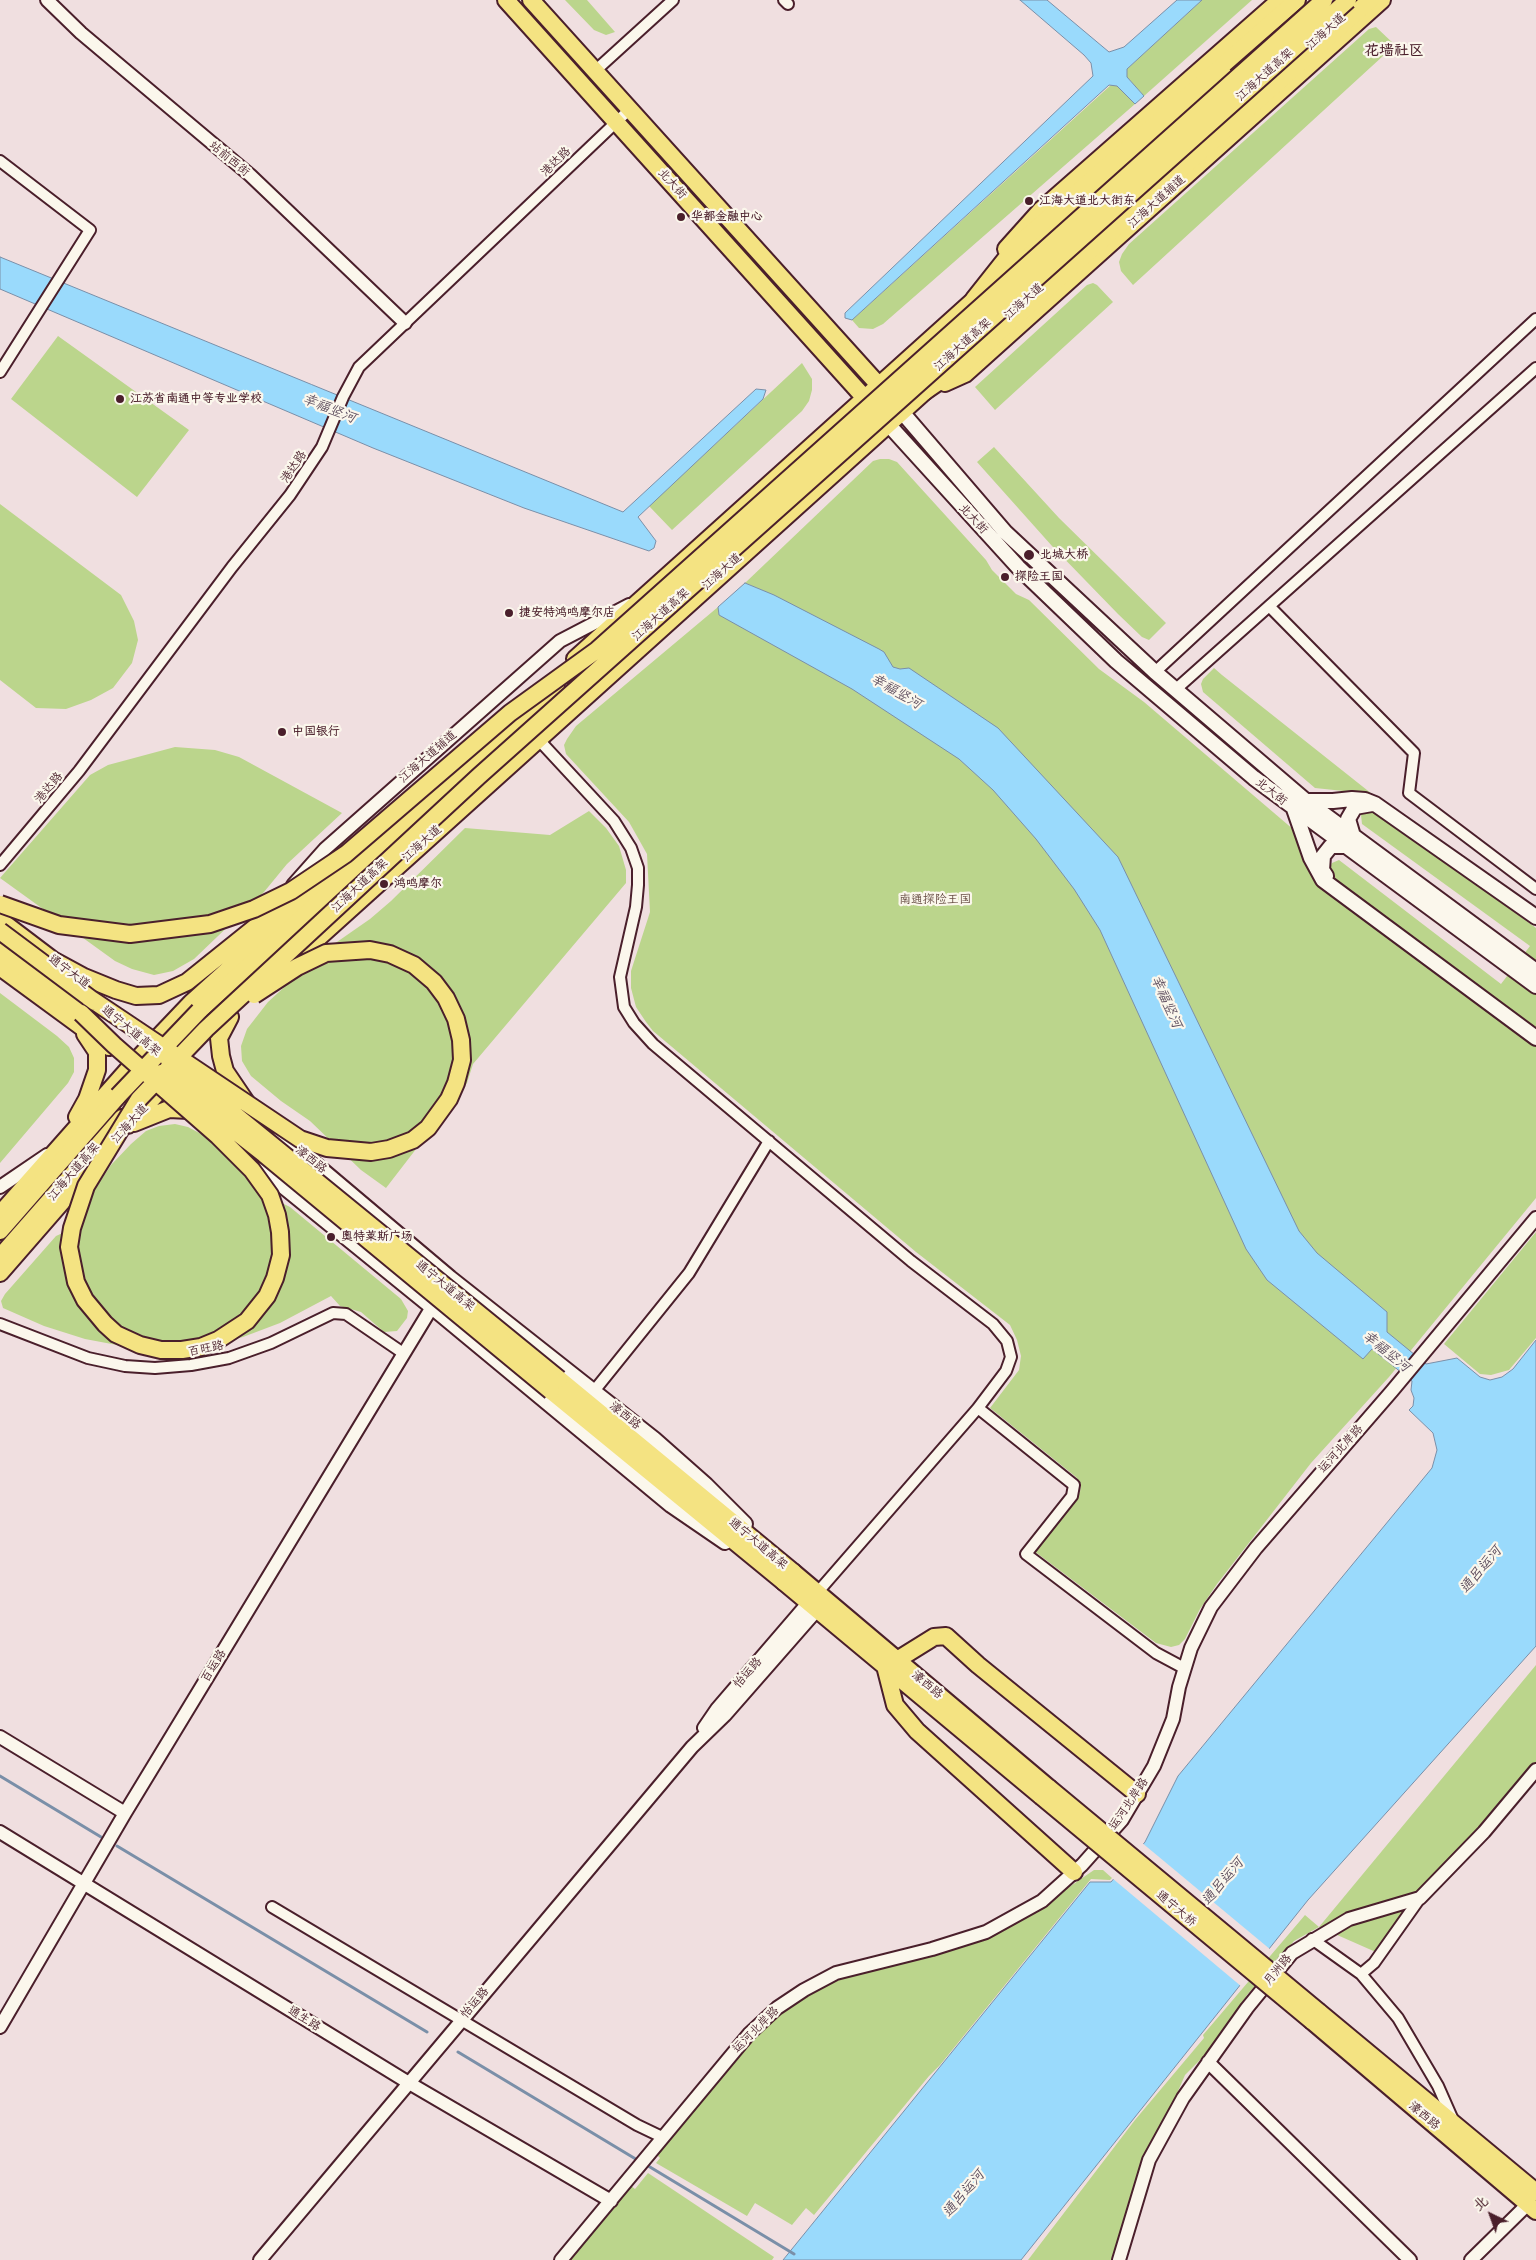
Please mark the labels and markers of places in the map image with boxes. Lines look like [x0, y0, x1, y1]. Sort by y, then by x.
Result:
place label: 江海大道北大街东 [1039, 194, 1135, 208]
marker: 江海大道北大街东 [1023, 195, 1035, 207]
place label: 华都金融中心 [691, 210, 763, 224]
marker: 华都金融中心 [675, 211, 687, 223]
place label: 江苏省南通中等专业学校 [130, 392, 262, 406]
marker: 江苏省南通中等专业学校 [114, 393, 126, 405]
marker: 北城大桥 [1022, 548, 1036, 562]
place label: 北城大桥 [1040, 548, 1088, 562]
place label: 探险王国 [1015, 570, 1063, 584]
marker: 探险王国 [999, 571, 1011, 583]
place label: 捷安特鸿鸣摩尔店 [519, 606, 615, 620]
marker: 捷安特鸿鸣摩尔店 [503, 607, 515, 619]
place label: 中国银行 [292, 725, 340, 739]
marker: 中国银行 [276, 726, 288, 738]
place label: 鸿鸣摩尔 [394, 877, 442, 891]
marker: 鸿鸣摩尔 [378, 878, 390, 890]
place label: 奥特莱斯广场 [341, 1230, 413, 1244]
marker: 奥特莱斯广场 [325, 1231, 337, 1243]

